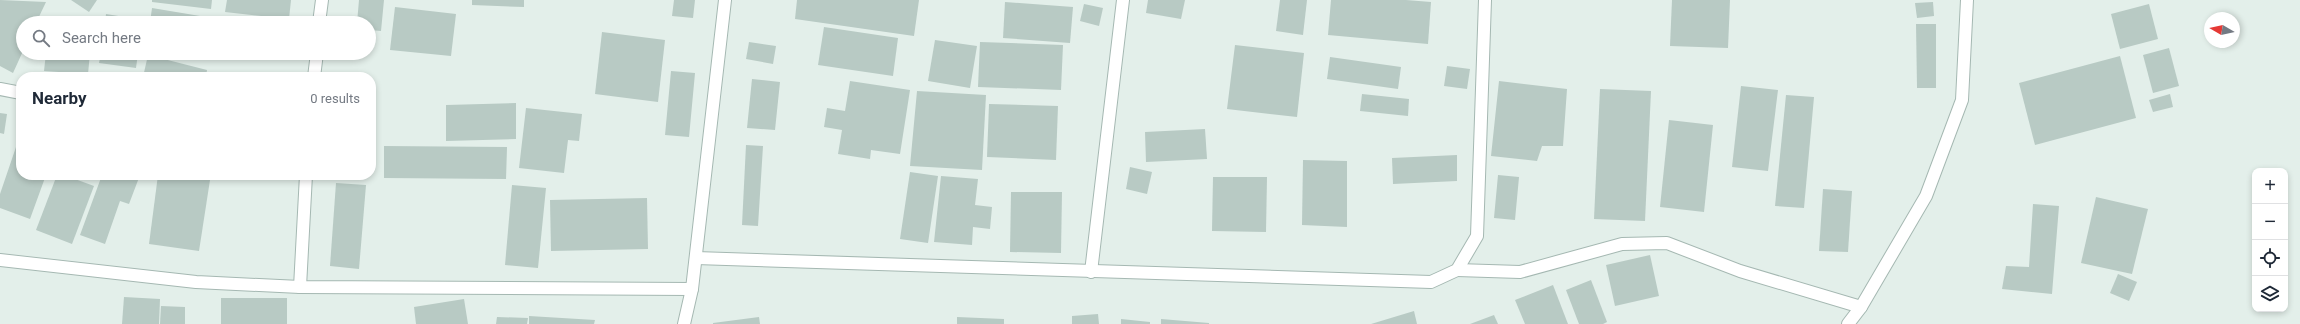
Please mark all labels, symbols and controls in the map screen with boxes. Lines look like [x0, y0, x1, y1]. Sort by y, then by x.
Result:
north arrow [2204, 12, 2240, 48]
search box [16, 16, 376, 60]
icon: search [30, 27, 52, 49]
text: Search here [62, 29, 141, 47]
text: Nearby [32, 88, 87, 108]
text: 0 results [310, 91, 360, 106]
map controls [2252, 168, 2288, 312]
button: + [2252, 168, 2288, 204]
button: − [2252, 204, 2288, 240]
button: locate [2252, 240, 2288, 276]
button: layers [2252, 276, 2288, 312]

